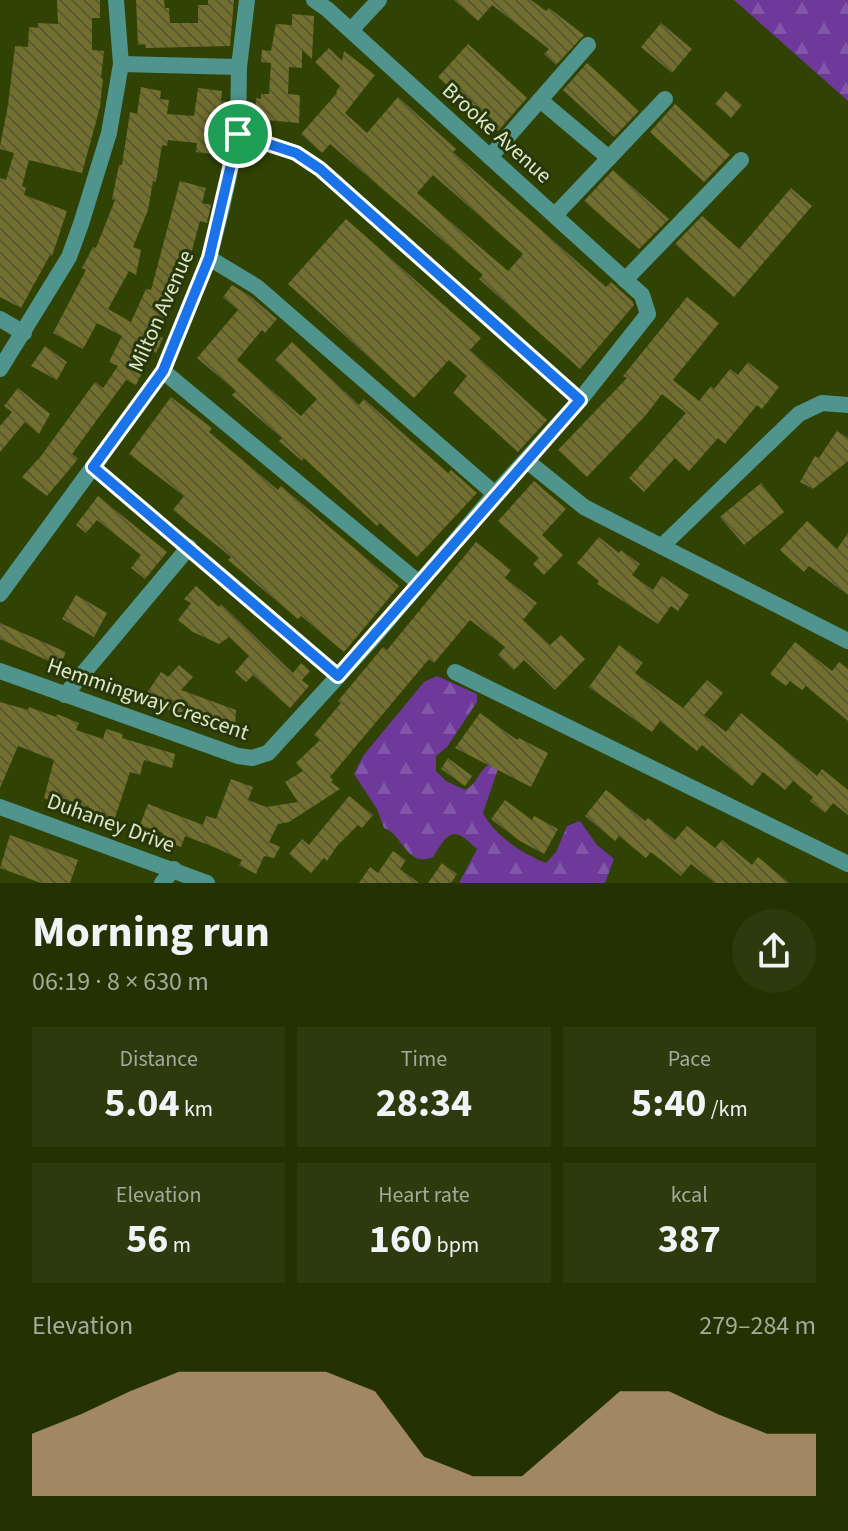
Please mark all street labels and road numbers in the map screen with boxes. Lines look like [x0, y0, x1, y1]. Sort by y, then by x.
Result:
street label: Brooke Avenue [435, 75, 559, 191]
street label: Milton Avenue [120, 245, 202, 377]
street label: Hemmingway Crescent [43, 649, 254, 749]
street label: Duhaney Drive [43, 785, 179, 861]

